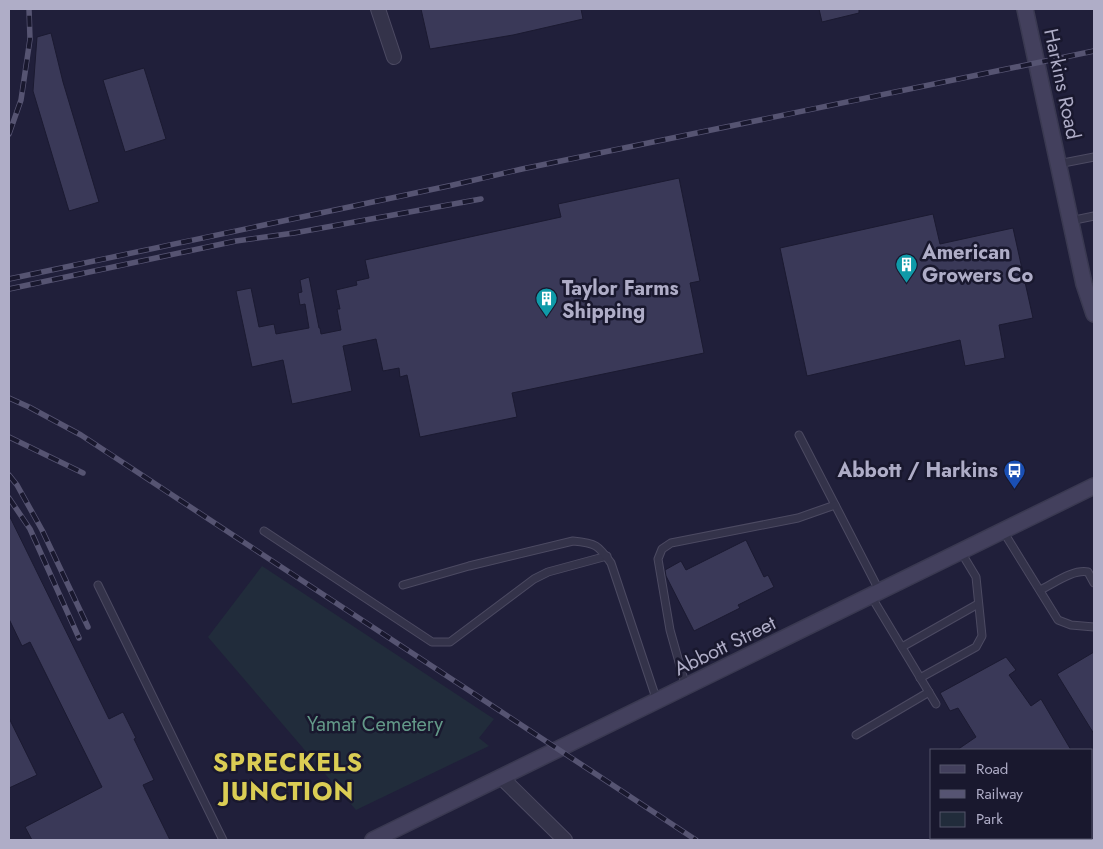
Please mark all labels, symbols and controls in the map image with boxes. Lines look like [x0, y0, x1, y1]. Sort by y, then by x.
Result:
street label: Harkins Road [1036, 26, 1088, 142]
place label: American Growers Co [921, 238, 1033, 290]
building icon: American Growers Co [894, 252, 918, 283]
place label: Taylor Farms Shipping [562, 274, 679, 326]
building icon: Taylor Farms Shipping [534, 287, 558, 318]
place label: Abbott / Harkins [837, 456, 998, 485]
bus stop icon: Abbott / Harkins [1002, 458, 1026, 489]
street label: Abbott Street [669, 609, 781, 683]
park label: Yamat Cemetery [307, 710, 443, 739]
district label: SPRECKELS JUNCTION [213, 744, 363, 809]
legend [930, 749, 1093, 839]
text: Road [976, 758, 1008, 780]
text: Railway [976, 783, 1023, 805]
text: Park [976, 808, 1003, 830]

